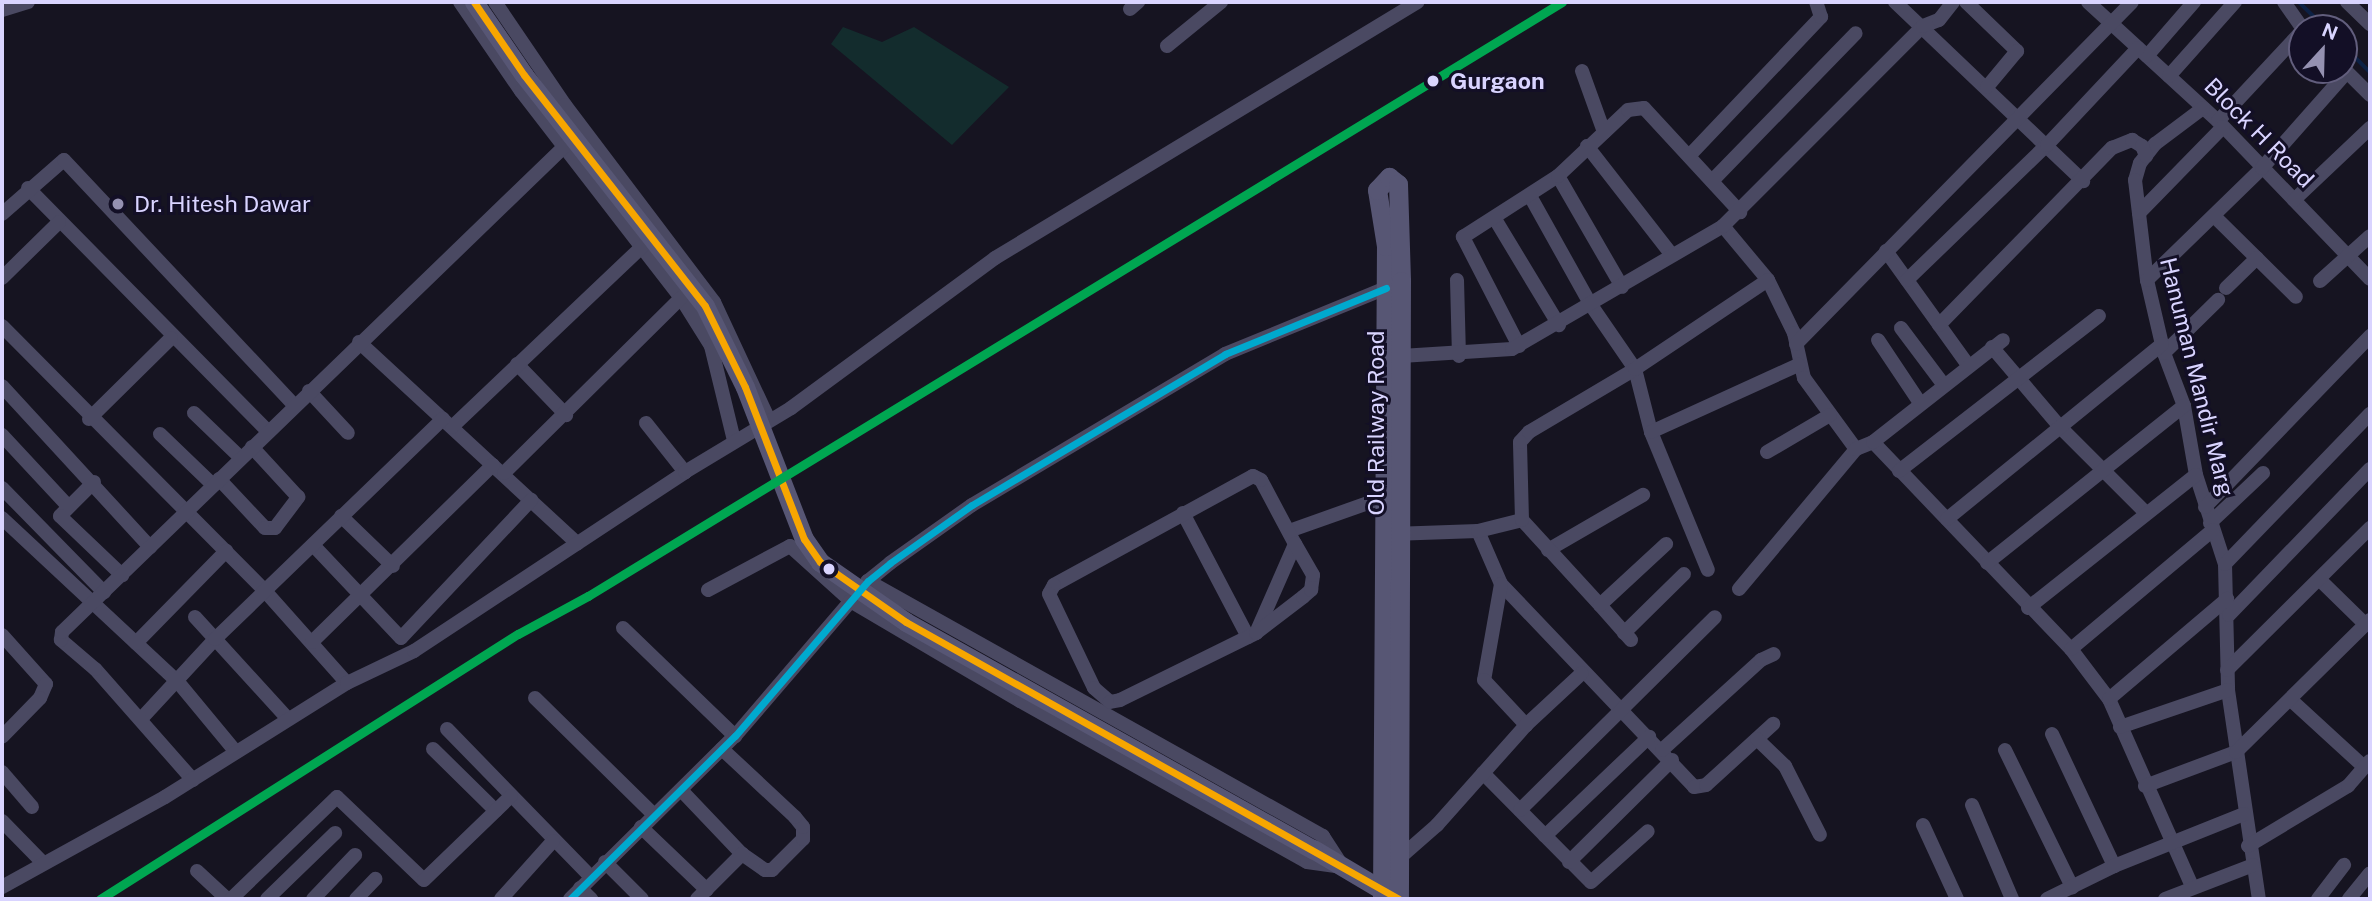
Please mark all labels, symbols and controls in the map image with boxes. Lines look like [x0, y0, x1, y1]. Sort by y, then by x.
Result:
north arrow [2288, 14, 2358, 84]
text: N [2319, 18, 2341, 44]
place label: Gurgaon [1450, 67, 1545, 95]
marker: Gurgaon [1422, 70, 1444, 92]
street label: Block H Road [2199, 73, 2319, 193]
place label: Dr. Hitesh Dawar [134, 190, 311, 218]
marker: Dr. Hitesh Dawar [108, 194, 128, 214]
street label: Hanuman Mandir Marg [2154, 255, 2240, 499]
street label: Old Railway Road [1362, 330, 1390, 516]
unlabelled marker [822, 562, 836, 576]

